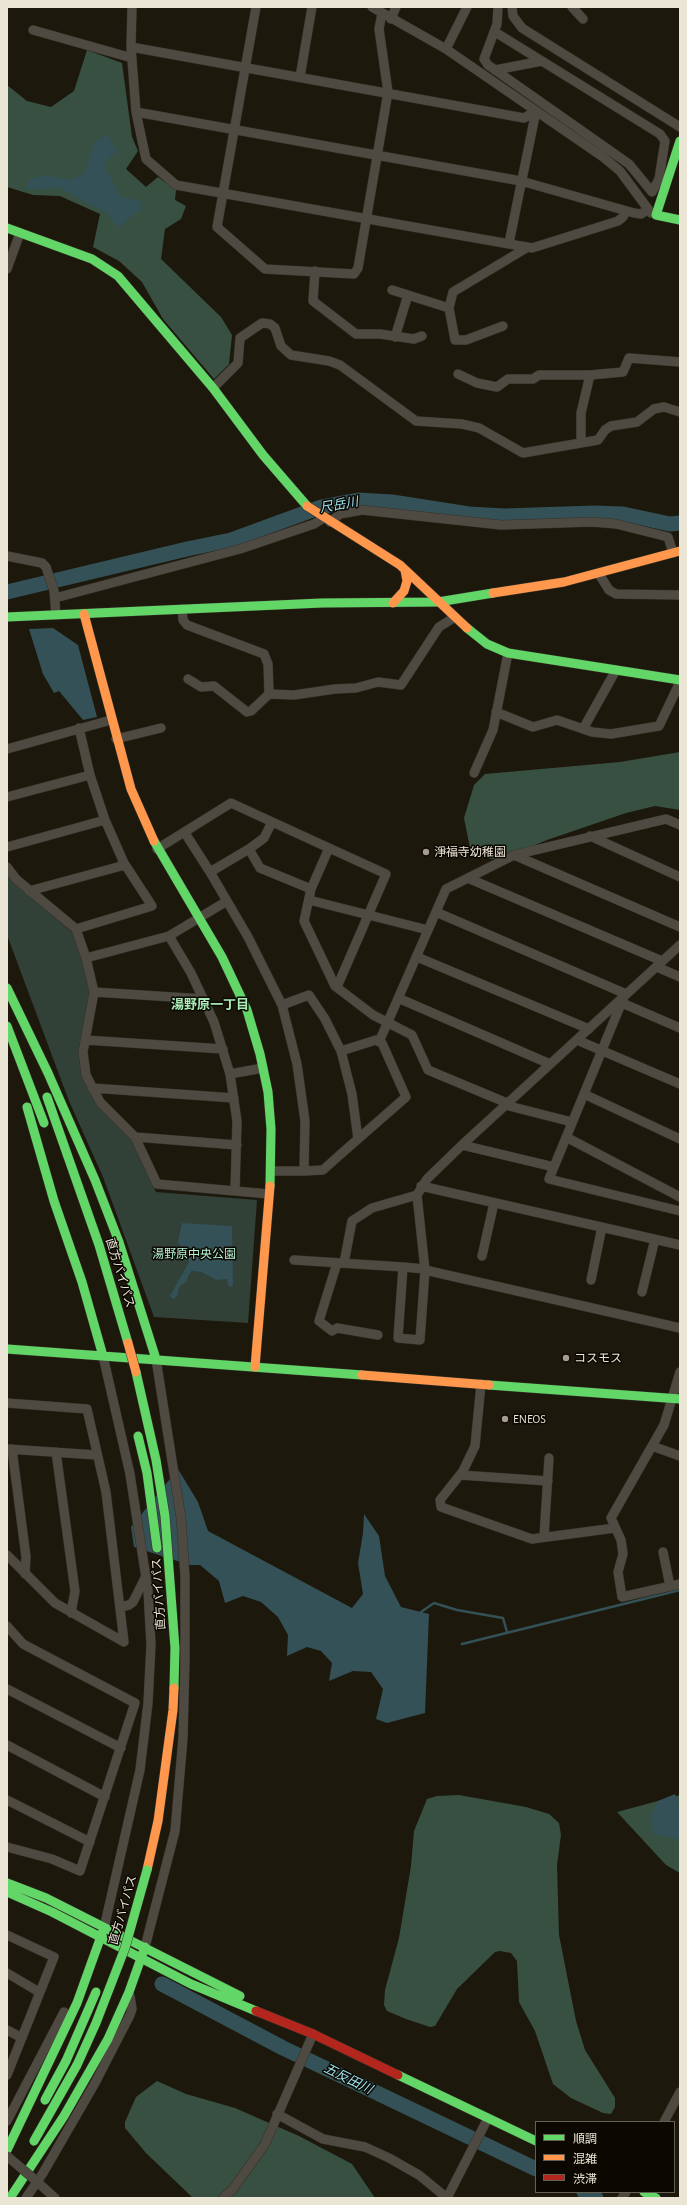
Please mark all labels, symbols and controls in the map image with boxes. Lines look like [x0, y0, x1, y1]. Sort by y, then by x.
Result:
water label: 尺岳川 [318, 494, 360, 516]
place label: 淨福寺幼稚園 [434, 845, 506, 859]
marker: 淨福寺幼稚園 [421, 847, 431, 857]
district label: 湯野原一丁目 [171, 997, 249, 1013]
street label: 直方バイパス [103, 1236, 137, 1310]
park label: 湯野原中央公園 [152, 1247, 236, 1261]
place label: コスモス [574, 1351, 622, 1365]
marker: コスモス [561, 1353, 571, 1363]
place label: ENEOS [513, 1412, 546, 1426]
marker: ENEOS [500, 1414, 510, 1424]
street label: 直方バイパス [149, 1558, 169, 1630]
street label: 直方バイパス [106, 1873, 140, 1947]
water label: 五反田川 [321, 2061, 375, 2097]
legend [535, 2121, 675, 2193]
text: 順調 [573, 2133, 597, 2145]
text: 混雑 [573, 2153, 597, 2165]
text: 渋滞 [573, 2173, 597, 2185]

